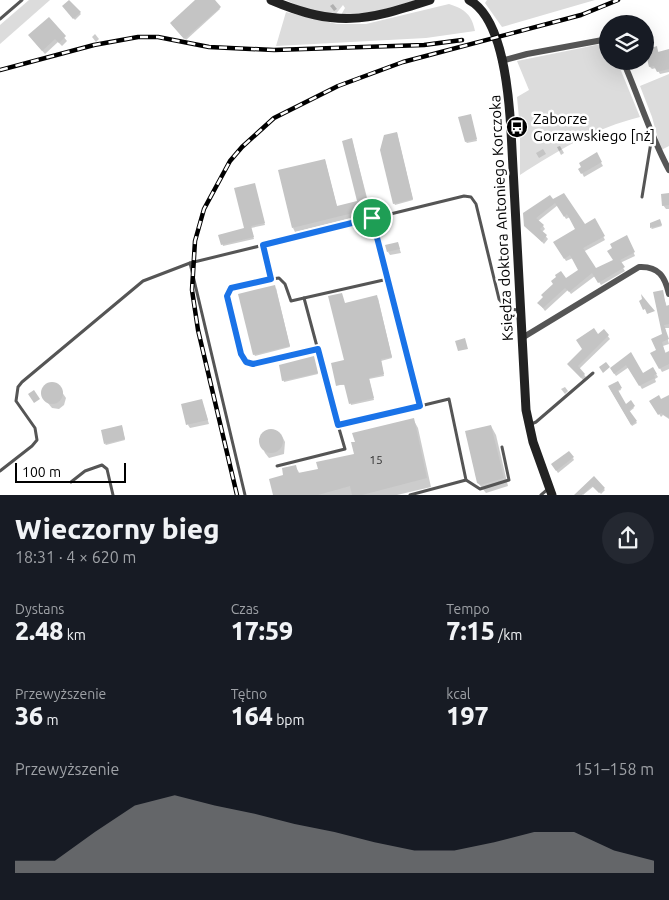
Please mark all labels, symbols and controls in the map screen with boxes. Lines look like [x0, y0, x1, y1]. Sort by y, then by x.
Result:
map controls [599, 15, 654, 70]
button: layers [599, 15, 654, 70]
street label: Księdza doktora Antoniego Korczoka [486, 94, 516, 342]
place label: Zaborze Gorzawskiego [nż] [533, 110, 655, 144]
bus stop icon: Zaborze Gorzawskiego [nż] [505, 115, 529, 139]
pin [351, 197, 393, 239]
icon: arrive [358, 204, 386, 232]
house number: 15 [369, 453, 383, 466]
scale bar [15, 460, 126, 483]
text: 100 m [22, 464, 61, 480]
button: share [602, 512, 654, 564]
text: Wieczorny bieg [15, 513, 220, 544]
text: 18:31 · 4 × 620 m [15, 548, 136, 566]
text: Dystans [15, 601, 64, 617]
text: Czas [231, 601, 259, 617]
text: Tempo [446, 601, 490, 617]
text: 2.48 [15, 617, 63, 645]
text: 17:59 [231, 617, 293, 645]
text: 7:15 [446, 617, 495, 645]
text: km [63, 627, 86, 643]
text: /km [495, 627, 522, 643]
text: Przewyższenie [15, 686, 106, 702]
text: Tętno [231, 686, 267, 702]
text: kcal [446, 686, 471, 702]
text: 36 [15, 702, 43, 730]
text: 164 [231, 702, 273, 730]
text: 197 [446, 702, 489, 730]
text: m [43, 712, 59, 728]
text: bpm [273, 712, 305, 728]
text: Przewyższenie [15, 760, 119, 778]
text: 151–158 m [574, 760, 654, 778]

